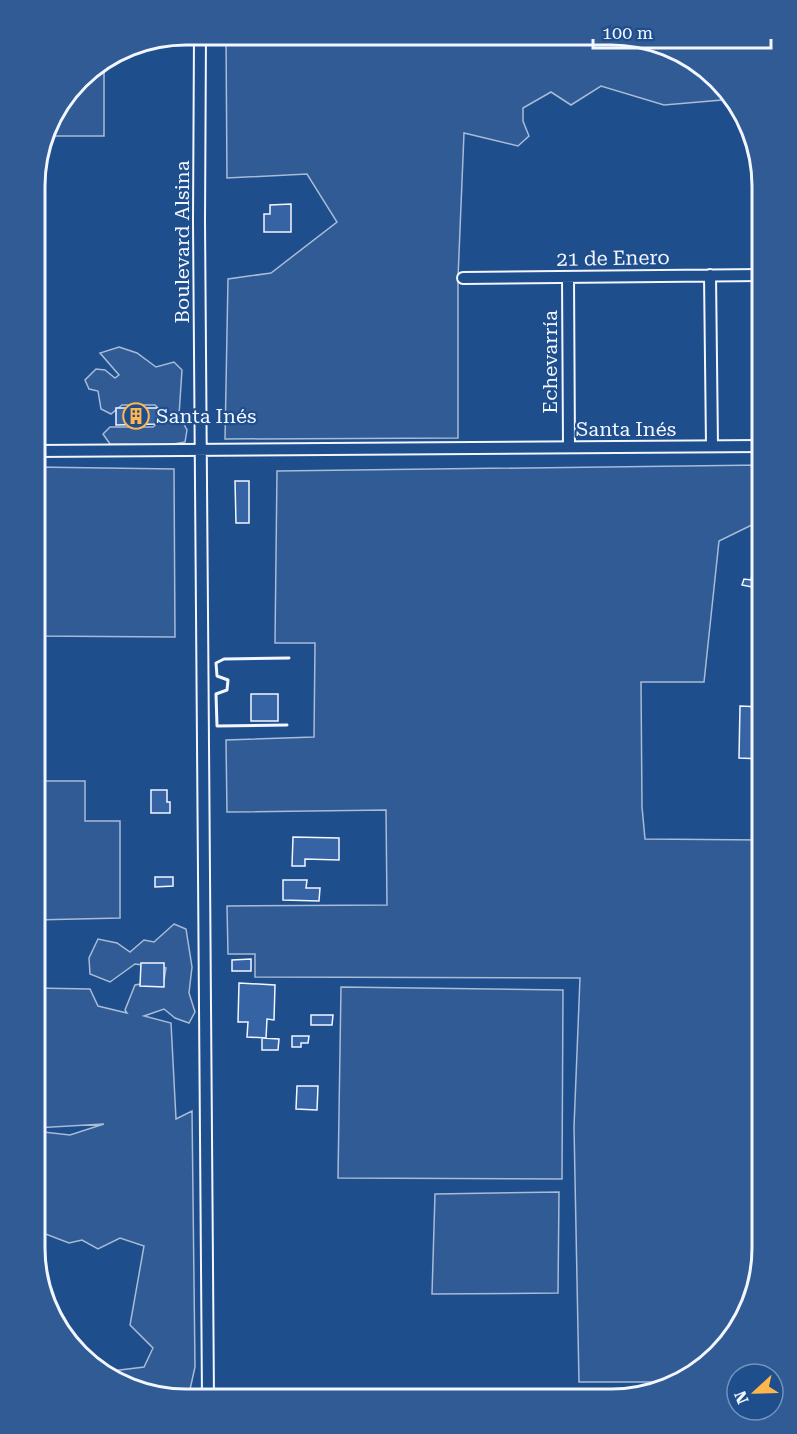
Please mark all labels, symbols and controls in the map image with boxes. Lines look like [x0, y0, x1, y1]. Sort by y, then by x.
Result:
scale bar [593, 12, 772, 50]
text: 100 m [602, 22, 653, 43]
street label: Boulevard Alsina [170, 160, 194, 324]
street label: 21 de Enero [556, 245, 670, 271]
street label: Echevarría [538, 310, 562, 414]
building icon: Santa Inés [121, 401, 151, 431]
place label: Santa Inés [156, 404, 256, 428]
street label: Santa Inés [576, 417, 676, 441]
north arrow [725, 1362, 785, 1422]
text: N [730, 1388, 753, 1407]

